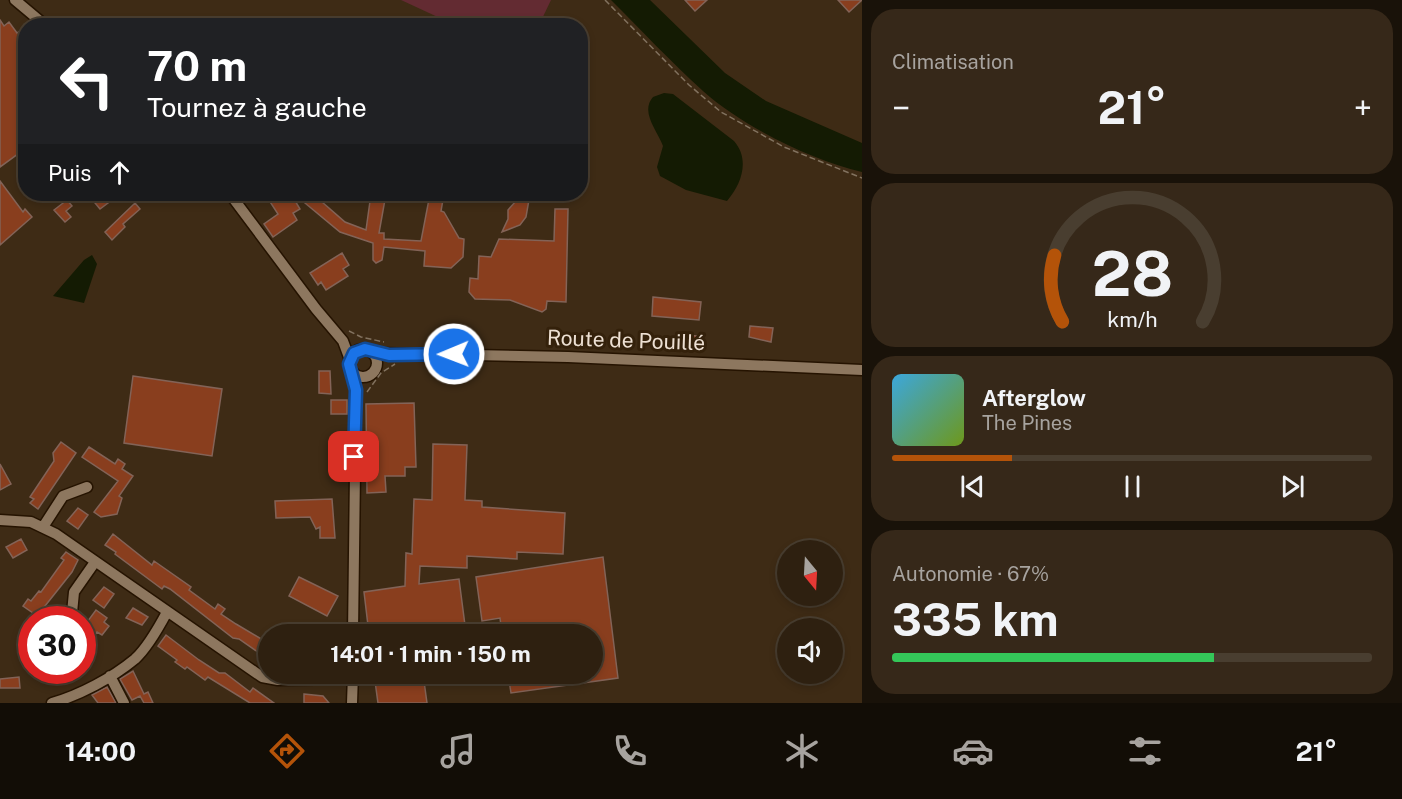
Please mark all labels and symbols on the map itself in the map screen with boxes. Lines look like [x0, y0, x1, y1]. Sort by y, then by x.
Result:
position arrow [422, 322, 486, 386]
street label: Route de Pouillé [547, 325, 705, 355]
pin [328, 431, 379, 482]
north arrow [777, 540, 843, 606]
speed limit sign: 30 [18, 606, 96, 684]

